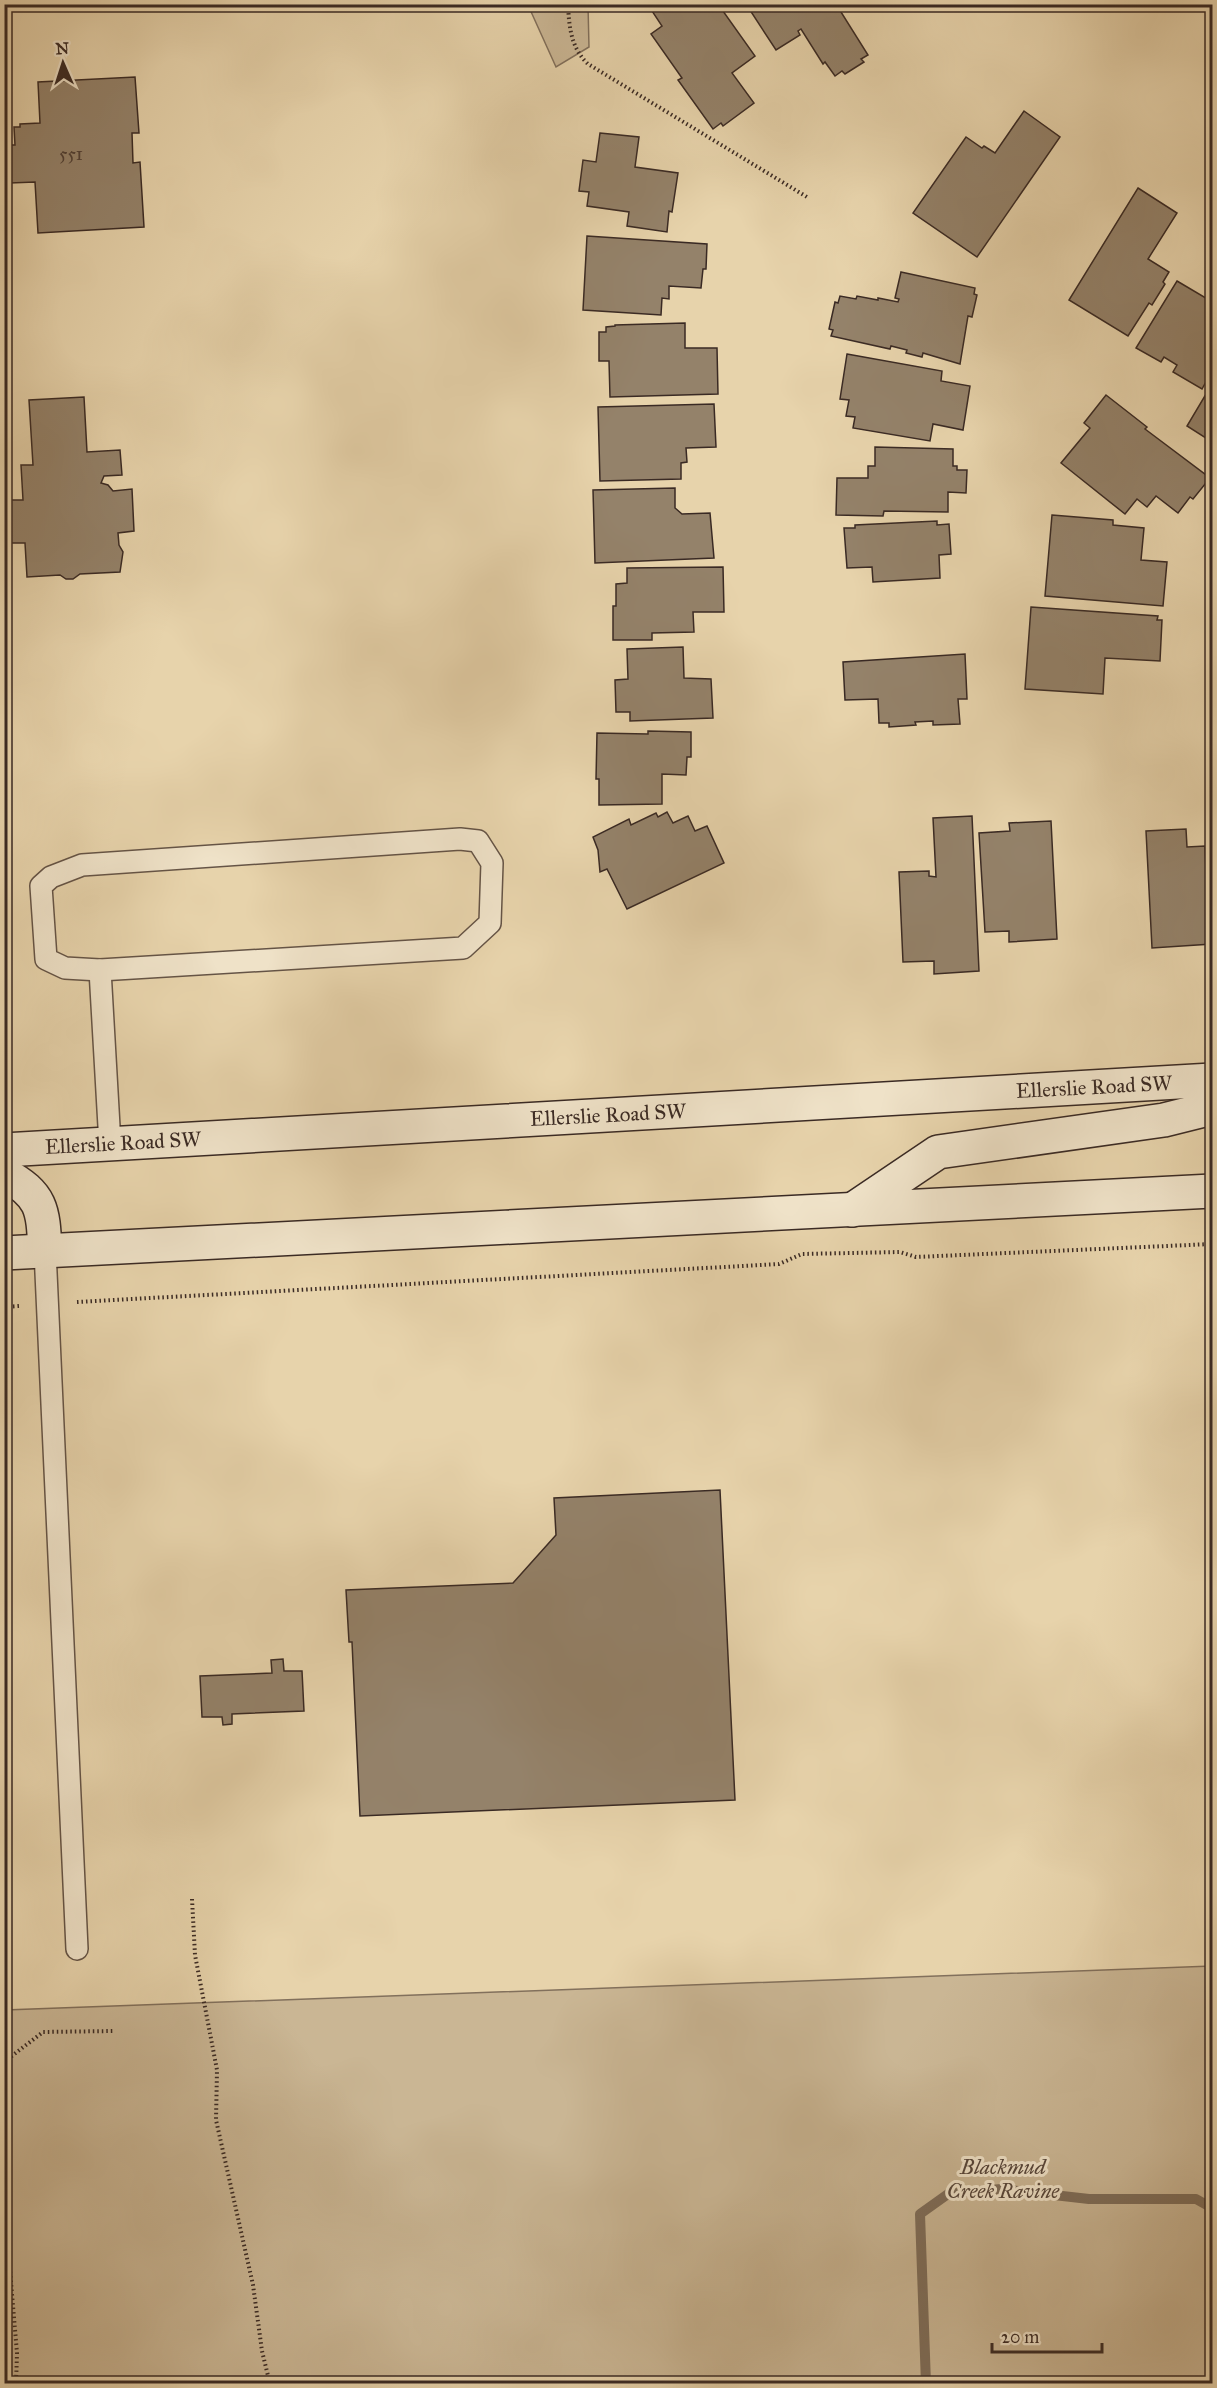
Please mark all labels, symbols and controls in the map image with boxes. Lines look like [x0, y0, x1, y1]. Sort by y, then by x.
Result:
north arrow [33, 33, 93, 93]
text: N [55, 39, 70, 58]
house number: 551 [59, 143, 83, 165]
street label: Ellerslie Road SW [1015, 1070, 1174, 1104]
street label: Ellerslie Road SW [529, 1098, 688, 1132]
street label: Ellerslie Road SW [44, 1126, 203, 1160]
park label: Blackmud Creek Ravine [947, 2154, 1060, 2204]
scale bar [992, 2316, 1102, 2354]
text: 20 m [1001, 2326, 1039, 2348]

